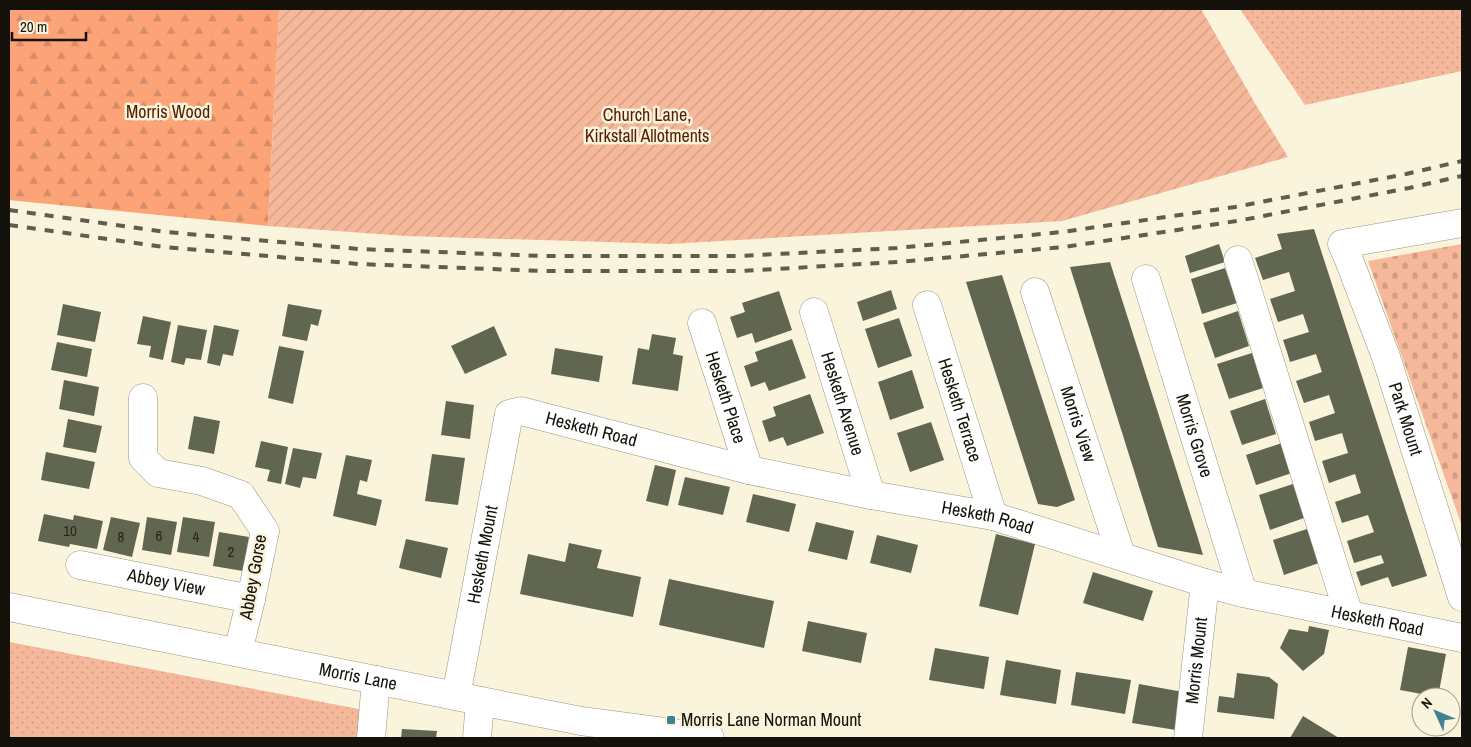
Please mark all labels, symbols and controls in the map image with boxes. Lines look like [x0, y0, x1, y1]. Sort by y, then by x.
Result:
scale bar [12, 10, 86, 42]
text: 20 m [20, 16, 47, 37]
park label: Morris Wood [126, 99, 210, 124]
park label: Church Lane, Kirkstall Allotments [585, 102, 709, 148]
street label: Hesketh Place [700, 348, 753, 446]
street label: Hesketh Avenue [815, 349, 871, 458]
street label: Hesketh Terrace [932, 355, 988, 465]
street label: Park Mount [1383, 379, 1429, 459]
street label: Morris View [1055, 383, 1103, 466]
street label: Morris Grove [1170, 391, 1220, 480]
street label: Hesketh Road [543, 405, 640, 453]
street label: Hesketh Road [940, 494, 1037, 540]
street label: Hesketh Mount [461, 503, 504, 606]
house number: 10 [63, 520, 77, 541]
house number: 6 [156, 525, 163, 546]
house number: 8 [118, 526, 125, 547]
house number: 4 [193, 526, 200, 547]
street label: Abbey Gorse [233, 532, 272, 622]
house number: 2 [228, 541, 235, 562]
street label: Abbey View [124, 562, 208, 602]
street label: Hesketh Road [1329, 598, 1426, 642]
street label: Morris Mount [1179, 616, 1213, 705]
street label: Morris Lane [317, 656, 399, 696]
north arrow [1411, 687, 1461, 737]
text: N [1417, 694, 1436, 712]
place label: Morris Lane Norman Mount [681, 707, 861, 732]
marker: Morris Lane Norman Mount [665, 714, 677, 726]

